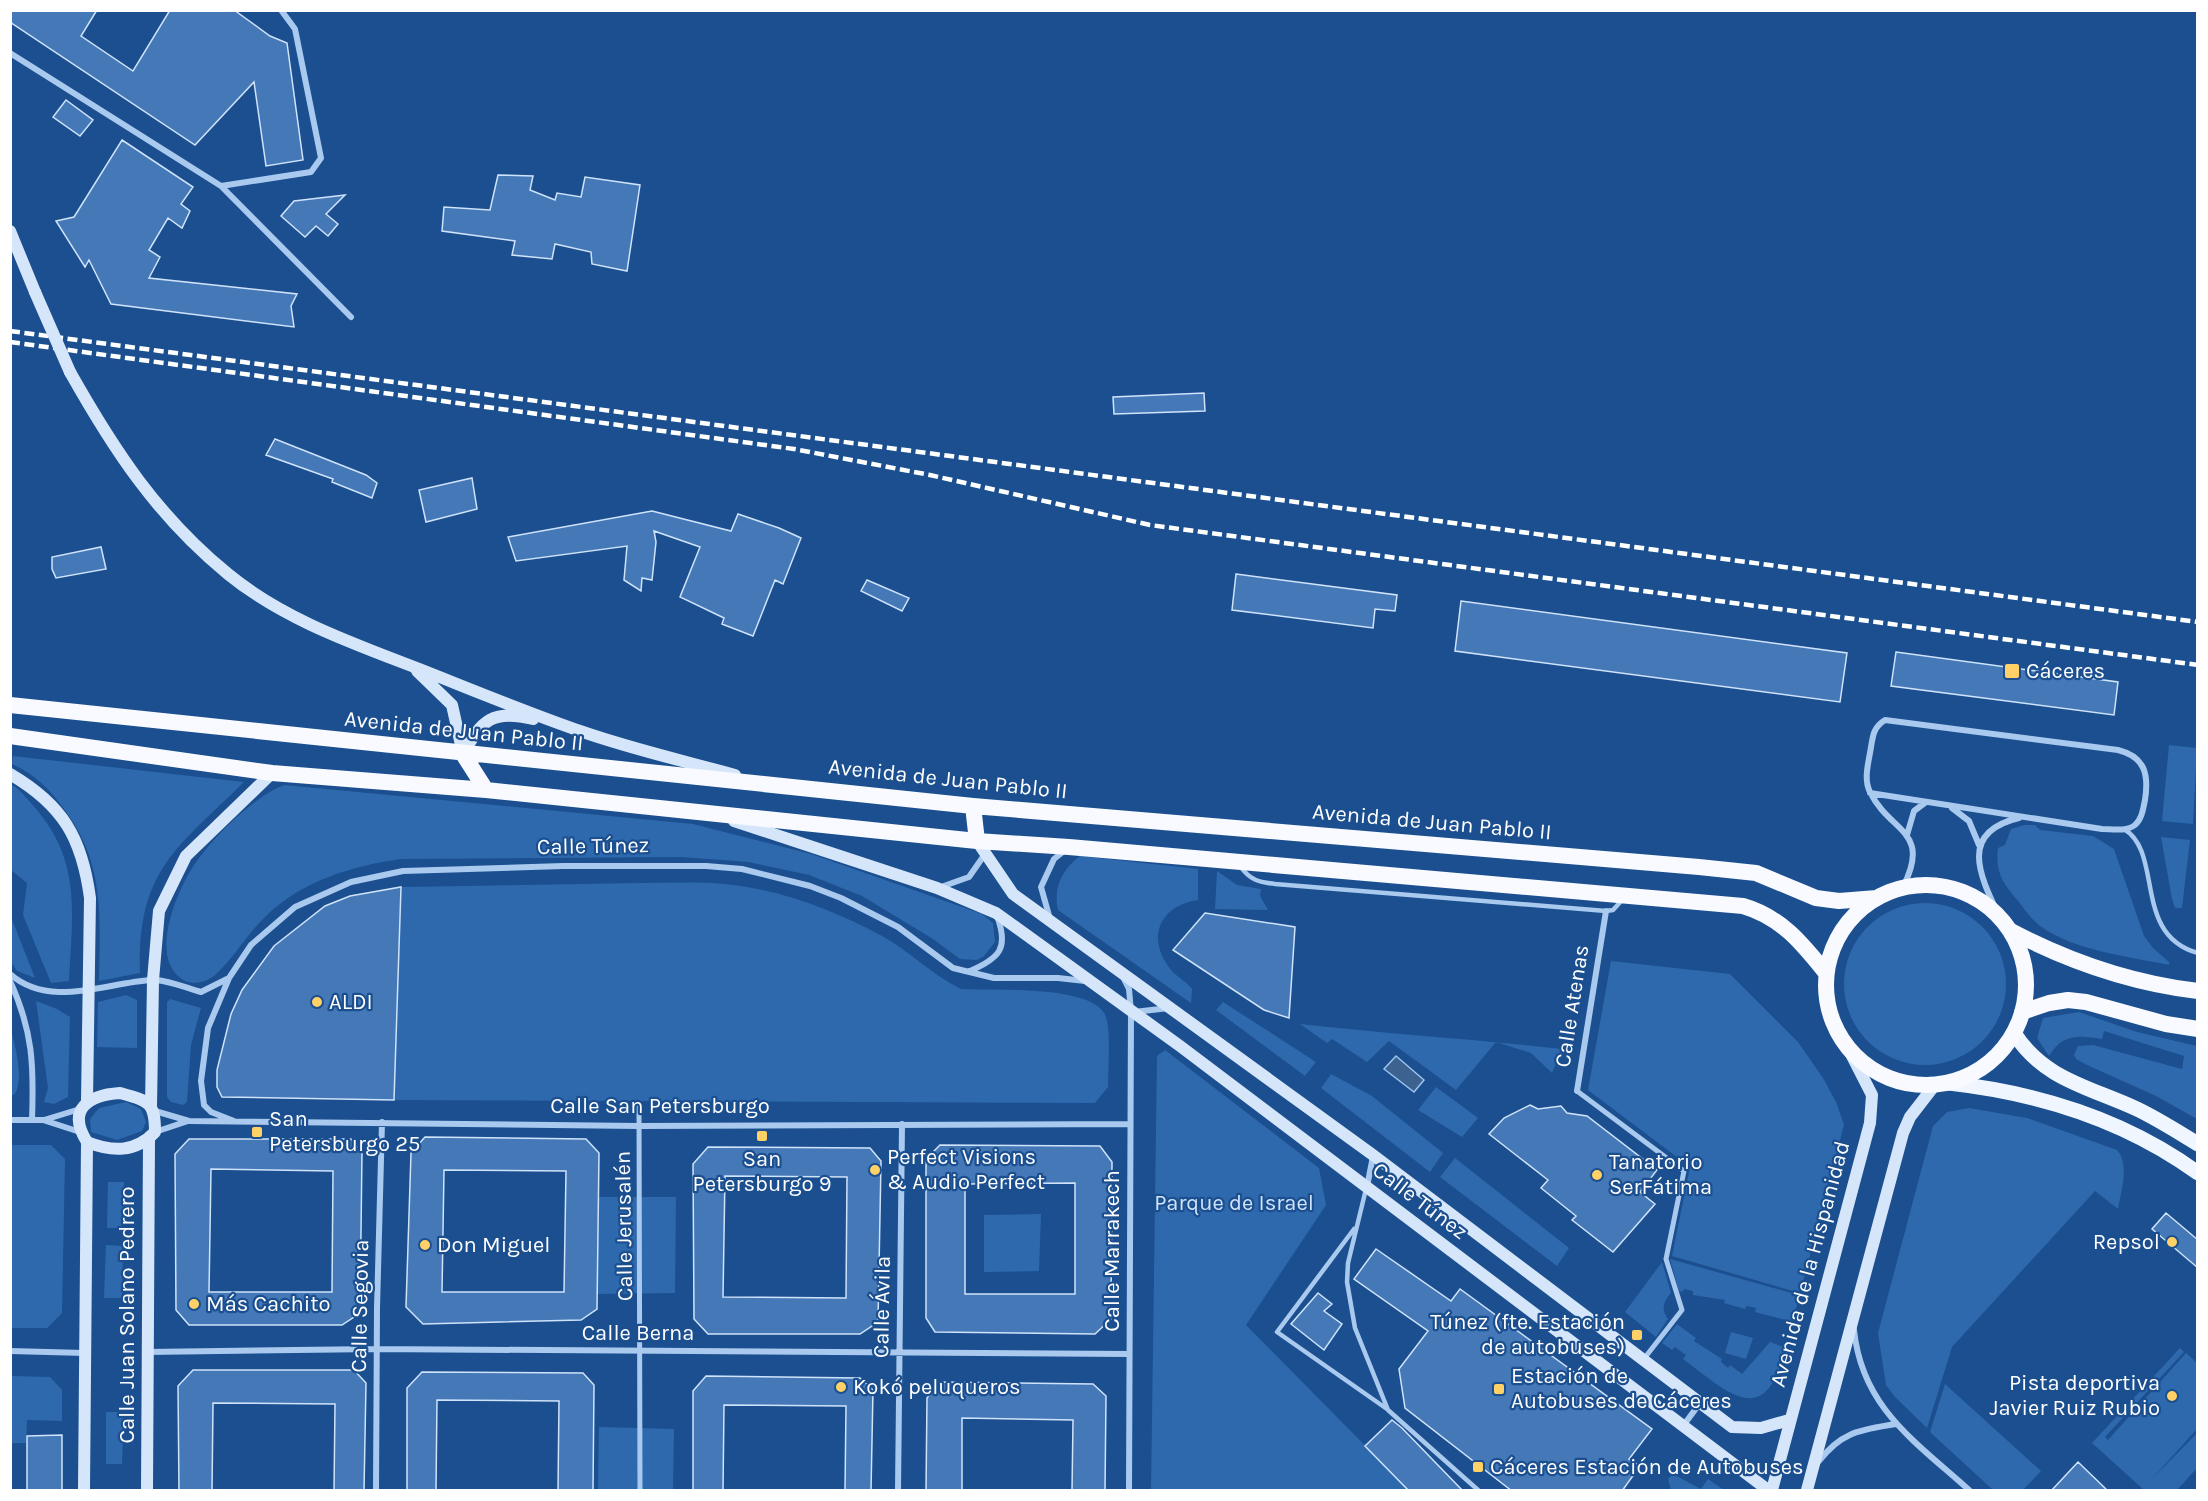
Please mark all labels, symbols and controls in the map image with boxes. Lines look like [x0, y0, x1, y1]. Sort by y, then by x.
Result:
place label: Cáceres [2026, 658, 2105, 684]
marker: Cáceres [2003, 662, 2021, 680]
street label: Avenida de Juan Pablo II [343, 706, 585, 756]
street label: Avenida de Juan Pablo II [827, 754, 1069, 804]
street label: Avenida de Juan Pablo II [1311, 799, 1553, 845]
street label: Calle Túnez [537, 832, 649, 860]
street label: Calle Atenas [1549, 943, 1595, 1069]
place label: ALDI [329, 989, 373, 1015]
marker: ALDI [310, 995, 324, 1009]
street label: Calle San Petersburgo [550, 1093, 770, 1119]
place label: San Petersburgo 25 [269, 1106, 420, 1157]
marker: San Petersburgo 25 [250, 1125, 264, 1139]
marker: San Petersburgo 9 [755, 1129, 769, 1143]
street label: Avenida de la Hispanidad [1765, 1138, 1855, 1390]
place label: Perfect Visions & Audio Perfect [887, 1144, 1045, 1195]
place label: San Petersburgo 9 [693, 1146, 831, 1197]
place label: Tanatorio SerFátima [1609, 1149, 1712, 1200]
street label: Calle Jerusalén [610, 1151, 638, 1301]
street label: Calle Túnez [1367, 1157, 1473, 1245]
marker: Perfect Visions & Audio Perfect [868, 1163, 882, 1177]
marker: Tanatorio SerFátima [1590, 1168, 1604, 1182]
street label: Calle Marrakech [1099, 1170, 1125, 1332]
street label: Calle Juan Solano Pedrero [114, 1186, 140, 1444]
park label: Parque de Israel [1154, 1190, 1314, 1216]
place label: Repsol [2093, 1229, 2160, 1255]
place label: Don Miguel [437, 1232, 550, 1258]
marker: Repsol [2165, 1235, 2179, 1249]
marker: Don Miguel [418, 1238, 432, 1252]
street label: Calle Segovia [346, 1239, 374, 1373]
street label: Calle Ávila [867, 1256, 896, 1358]
place label: Más Cachito [206, 1291, 331, 1317]
marker: Más Cachito [187, 1297, 201, 1311]
place label: Túnez (fte. Estación de autobuses) [1430, 1309, 1625, 1360]
street label: Calle Berna [582, 1320, 694, 1346]
marker: Túnez (fte. Estación de autobuses) [1630, 1328, 1644, 1342]
place label: Estación de Autobuses de Cáceres [1511, 1363, 1732, 1414]
place label: Pista deportiva Javier Ruiz Rubio [1990, 1370, 2160, 1421]
place label: Kokó peluqueros [853, 1374, 1021, 1400]
marker: Kokó peluqueros [834, 1380, 848, 1394]
marker: Estación de Autobuses de Cáceres [1492, 1382, 1506, 1396]
marker: Pista deportiva Javier Ruiz Rubio [2165, 1389, 2179, 1403]
place label: Cáceres Estación de Autobuses [1490, 1454, 1804, 1480]
marker: Cáceres Estación de Autobuses [1471, 1460, 1485, 1474]

